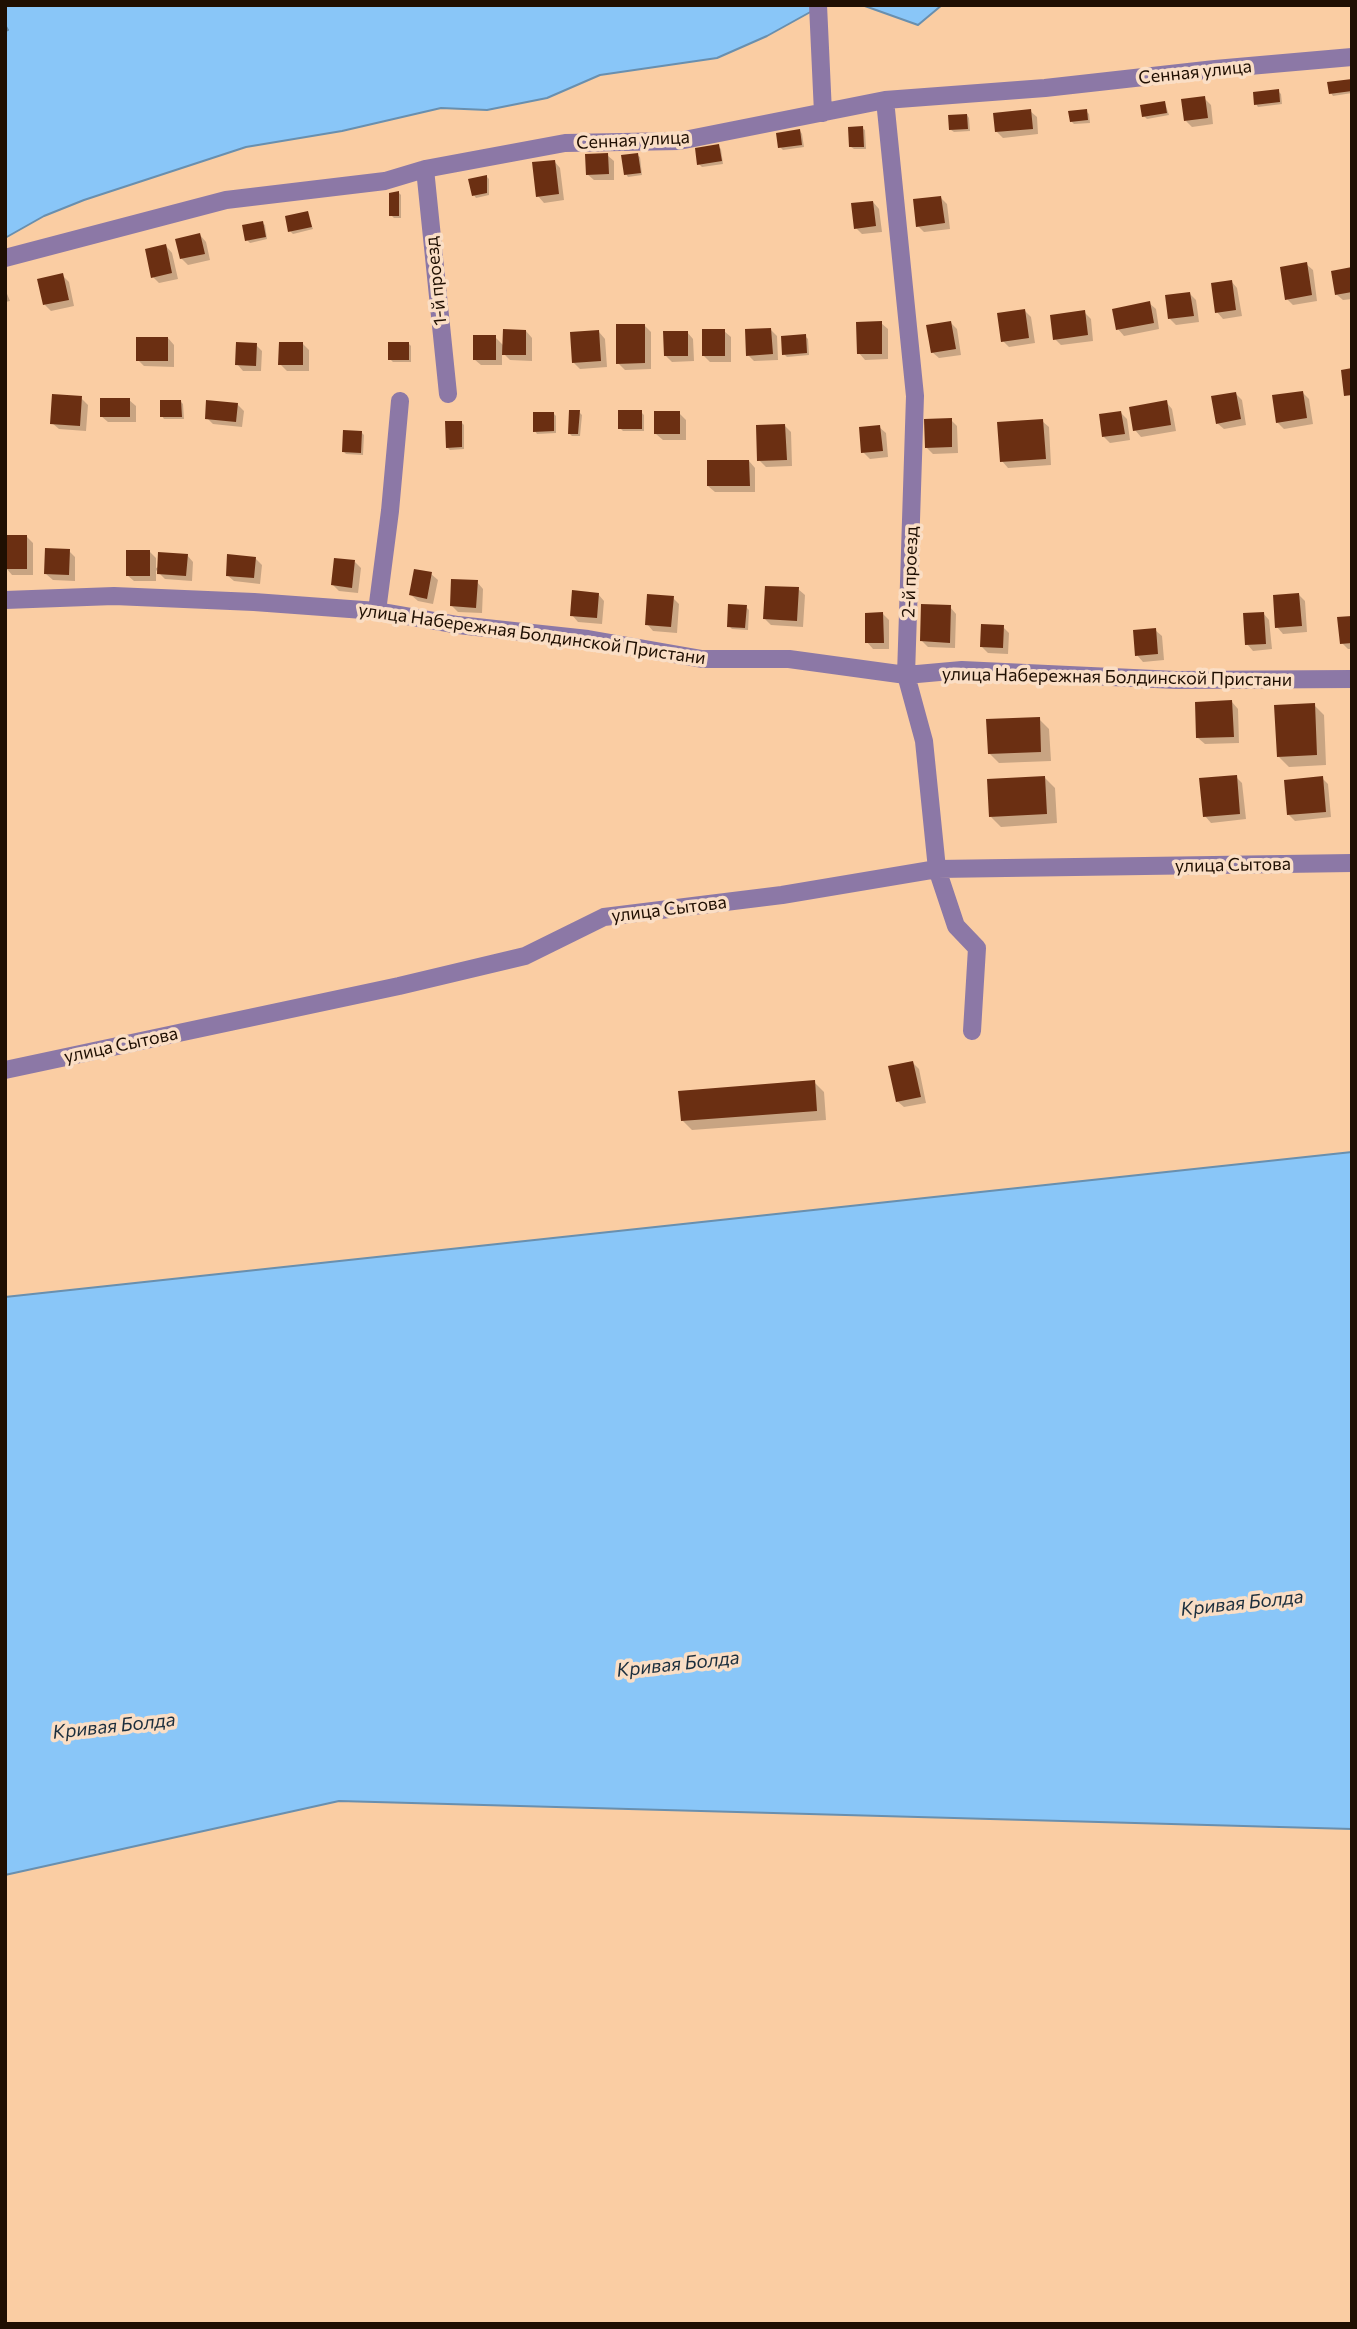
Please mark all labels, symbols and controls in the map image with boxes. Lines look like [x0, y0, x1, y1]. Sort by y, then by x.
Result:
street label: Сенная улица [1137, 55, 1253, 89]
street label: Сенная улица [576, 126, 690, 154]
street label: 1-й проезд [421, 235, 451, 327]
street label: 2-й проезд [898, 526, 922, 618]
street label: улица Набережная Болдинской Пристани [357, 599, 707, 669]
street label: улица Набережная Болдинской Пристани [942, 663, 1292, 691]
street label: улица Сытова [1175, 853, 1291, 877]
street label: улица Сытова [610, 891, 728, 927]
street label: улица Сытова [62, 1022, 180, 1068]
water label: Кривая Болда [1179, 1585, 1305, 1621]
water label: Кривая Болда [615, 1646, 741, 1682]
water label: Кривая Болда [51, 1708, 177, 1744]

